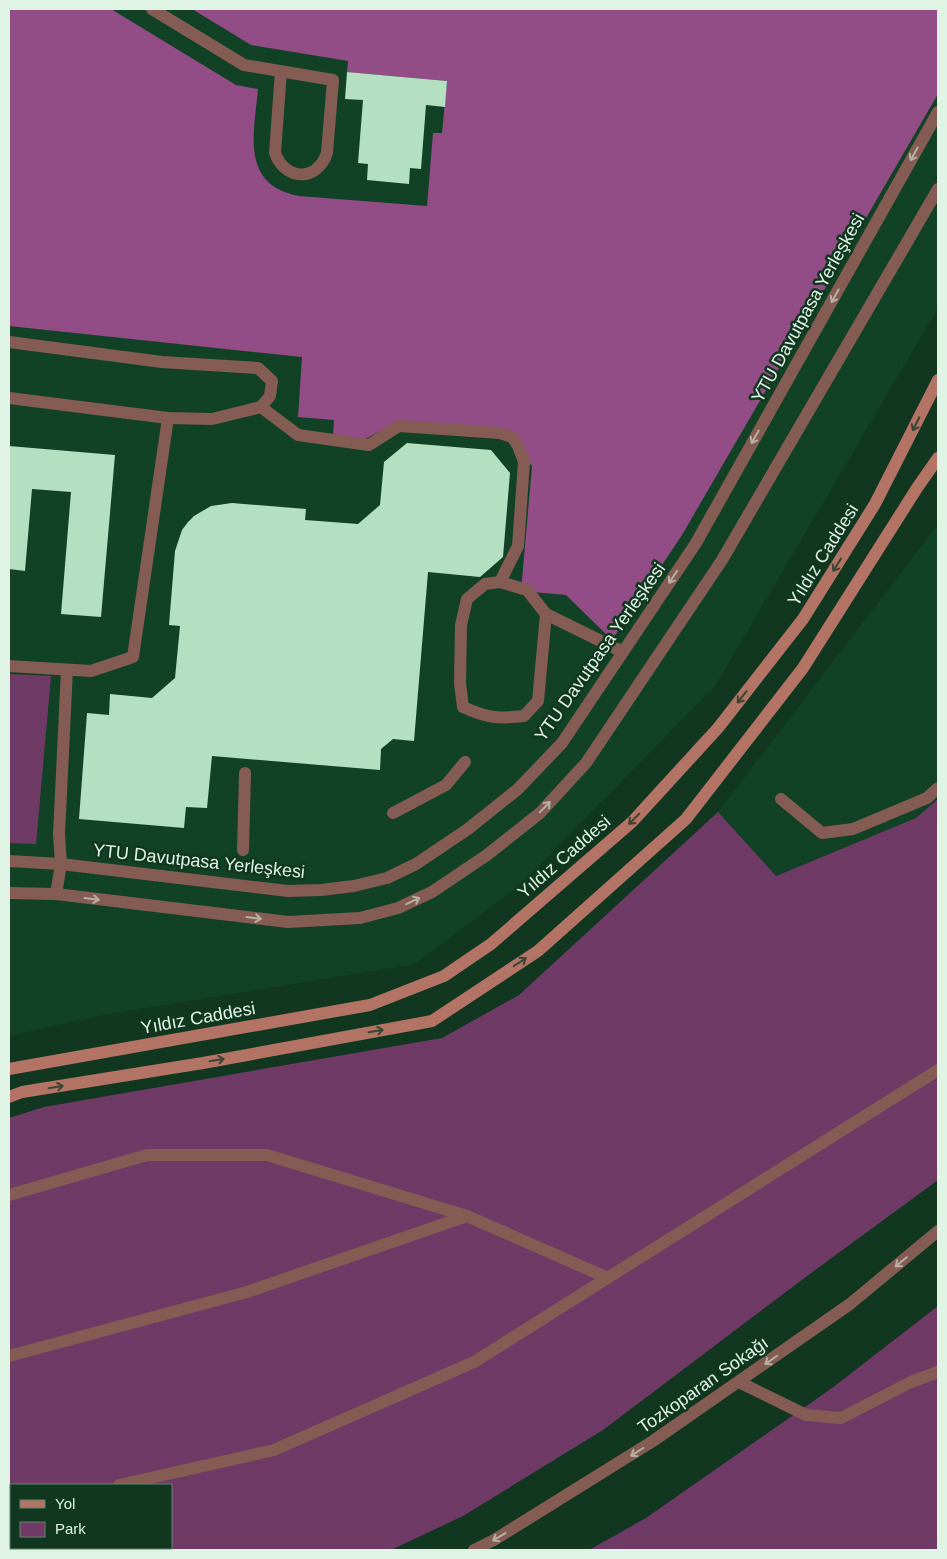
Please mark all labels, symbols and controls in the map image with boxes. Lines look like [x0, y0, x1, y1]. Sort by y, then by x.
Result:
one-way arrow [909, 146, 919, 161]
street label: YTU Davutpasa Yerleşkesi [748, 210, 868, 406]
one-way arrow [830, 288, 840, 303]
one-way arrow [911, 416, 920, 431]
one-way arrow [750, 430, 760, 444]
street label: Yıldız Caddesi [784, 500, 862, 610]
one-way arrow [831, 558, 841, 572]
street label: YTU Davutpasa Yerleşkesi [531, 559, 669, 745]
one-way arrow [668, 570, 678, 584]
one-way arrow [736, 690, 747, 703]
one-way arrow [539, 801, 551, 814]
street label: Yıldız Caddesi [514, 811, 614, 903]
one-way arrow [628, 812, 640, 825]
street label: YTU Davutpasa Yerleşkesi [92, 840, 306, 882]
one-way arrow [84, 894, 100, 904]
one-way arrow [405, 896, 420, 905]
one-way arrow [245, 913, 261, 923]
one-way arrow [513, 957, 527, 967]
street label: Yıldız Caddesi [139, 998, 257, 1038]
one-way arrow [368, 1025, 384, 1035]
one-way arrow [208, 1055, 224, 1065]
one-way arrow [48, 1081, 64, 1091]
one-way arrow [894, 1257, 907, 1268]
street label: Tozkoparan Sokağı [634, 1333, 772, 1437]
one-way arrow [764, 1355, 778, 1365]
one-way arrow [630, 1447, 644, 1457]
legend [10, 1484, 172, 1549]
text: Yol [55, 1495, 75, 1512]
text: Park [55, 1520, 86, 1537]
one-way arrow [492, 1533, 506, 1543]

